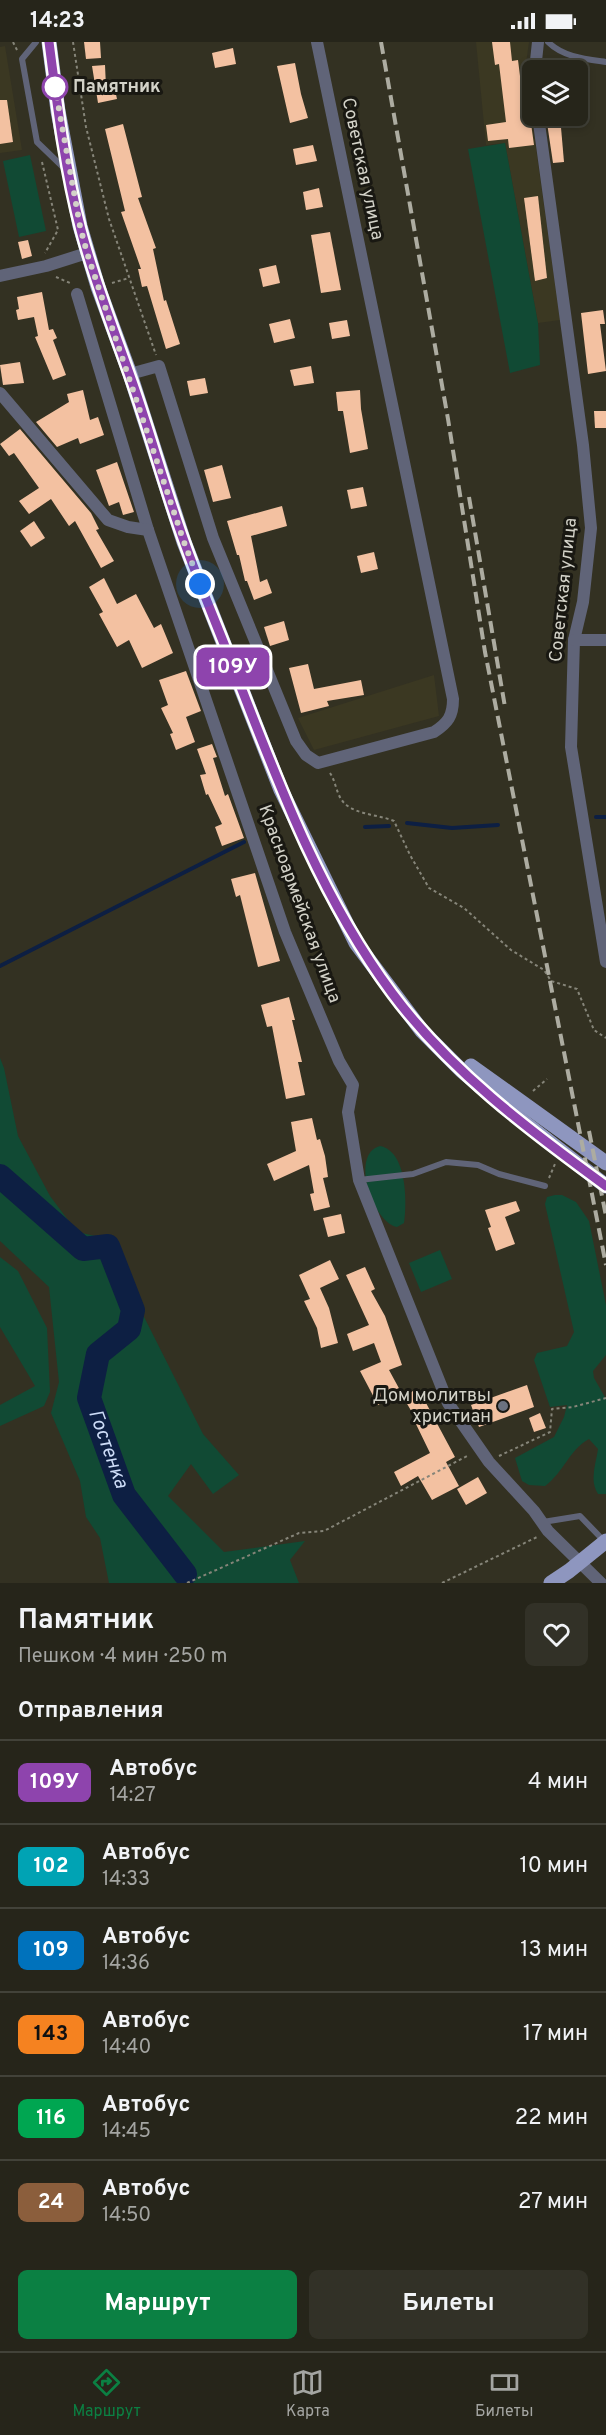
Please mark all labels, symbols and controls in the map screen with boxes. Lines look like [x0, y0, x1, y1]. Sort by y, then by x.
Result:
text: 14:23 [30, 8, 85, 35]
map controls [522, 60, 588, 126]
button: layers [522, 60, 588, 126]
marker: Памятник [42, 74, 68, 100]
place label: Памятник [73, 76, 161, 99]
street label: Советская улица [336, 96, 388, 242]
street label: Советская улица [545, 517, 583, 663]
your location [185, 569, 215, 599]
line badge: 109У [191, 648, 275, 686]
text: 109У [208, 654, 258, 681]
street label: Красноармейская улица [252, 802, 346, 1006]
place label: Дом молитвы христиан [373, 1385, 491, 1429]
marker: Дом молитвы христиан [496, 1399, 510, 1413]
water label: Гостенка [81, 1406, 134, 1493]
text: Памятник [18, 1603, 154, 1639]
button: heart [525, 1603, 588, 1666]
text: Пешком · 4 мин · 250 m [18, 1644, 227, 1670]
text: Отправления [18, 1698, 163, 1725]
text: Автобус [109, 1756, 198, 1783]
text: 109У [30, 1769, 79, 1796]
text: 4 мин [528, 1769, 588, 1796]
text: 14:27 [109, 1783, 156, 1809]
text: Автобус [102, 1840, 190, 1867]
text: 102 [33, 1853, 69, 1880]
text: 10 мин [519, 1853, 588, 1880]
text: 14:33 [102, 1867, 150, 1893]
text: Автобус [102, 1924, 190, 1951]
text: 109 [33, 1937, 69, 1964]
text: 13 мин [520, 1937, 588, 1964]
text: 14:36 [102, 1951, 150, 1977]
text: Автобус [102, 2008, 190, 2035]
text: 143 [34, 2021, 68, 2048]
text: 17 мин [523, 2021, 588, 2048]
text: 14:40 [102, 2035, 151, 2061]
text: Автобус [102, 2092, 190, 2119]
text: 116 [36, 2105, 66, 2132]
text: 22 мин [515, 2105, 588, 2132]
text: 14:45 [102, 2119, 151, 2145]
text: Автобус [102, 2176, 190, 2203]
text: 24 [38, 2189, 64, 2216]
text: 27 мин [518, 2189, 588, 2216]
text: 14:50 [102, 2203, 151, 2229]
button: Маршрут [18, 2270, 297, 2339]
button: Билеты [309, 2270, 588, 2339]
tab: Маршрут [73, 2366, 141, 2422]
tab: Карта [286, 2366, 330, 2422]
tab: Билеты [475, 2366, 533, 2422]

